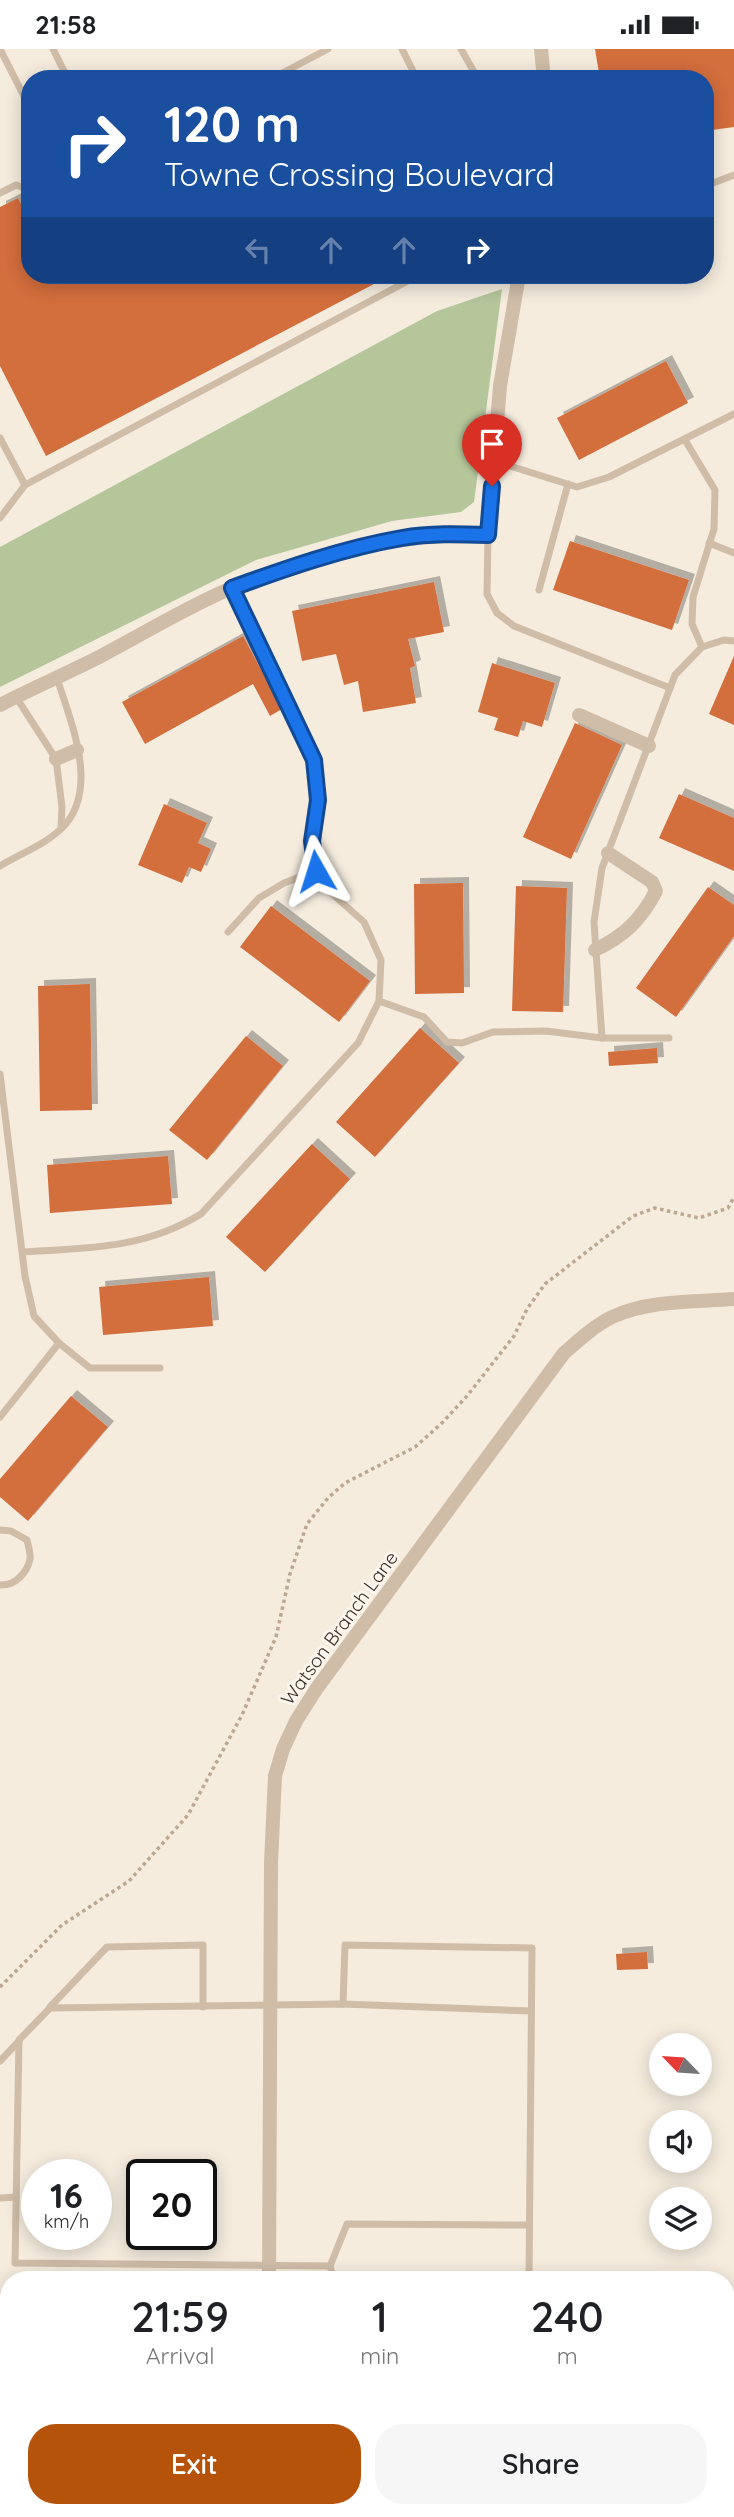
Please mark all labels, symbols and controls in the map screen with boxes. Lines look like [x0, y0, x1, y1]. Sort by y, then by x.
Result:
text: 21:58 [35, 8, 96, 41]
text: 120 m [164, 93, 300, 154]
icon: right [49, 98, 140, 189]
text: Towne Crossing Boulevard [164, 154, 555, 194]
icon: left [239, 231, 277, 269]
icon: ahead [312, 231, 350, 269]
icon: ahead [385, 231, 423, 269]
icon: right [458, 231, 496, 269]
pin [462, 414, 522, 486]
icon: arrive [473, 425, 511, 463]
position arrow [279, 834, 353, 908]
street label: Watson Branch Lane [275, 1546, 403, 1710]
north arrow [649, 2033, 712, 2097]
map controls [649, 2033, 712, 2250]
button: sound [649, 2110, 712, 2173]
speed limit sign: 20 [126, 2159, 217, 2250]
text: 16 [50, 2173, 83, 2217]
button: layers [649, 2187, 712, 2250]
text: km/h [44, 2210, 89, 2233]
text: 21:59 [131, 2290, 229, 2343]
text: 1 [372, 2290, 388, 2343]
text: 240 [531, 2290, 604, 2343]
text: Arrival [146, 2341, 215, 2370]
text: min [360, 2341, 399, 2370]
text: m [557, 2341, 578, 2370]
button: Exit [28, 2424, 361, 2504]
button: Share [375, 2424, 707, 2504]

